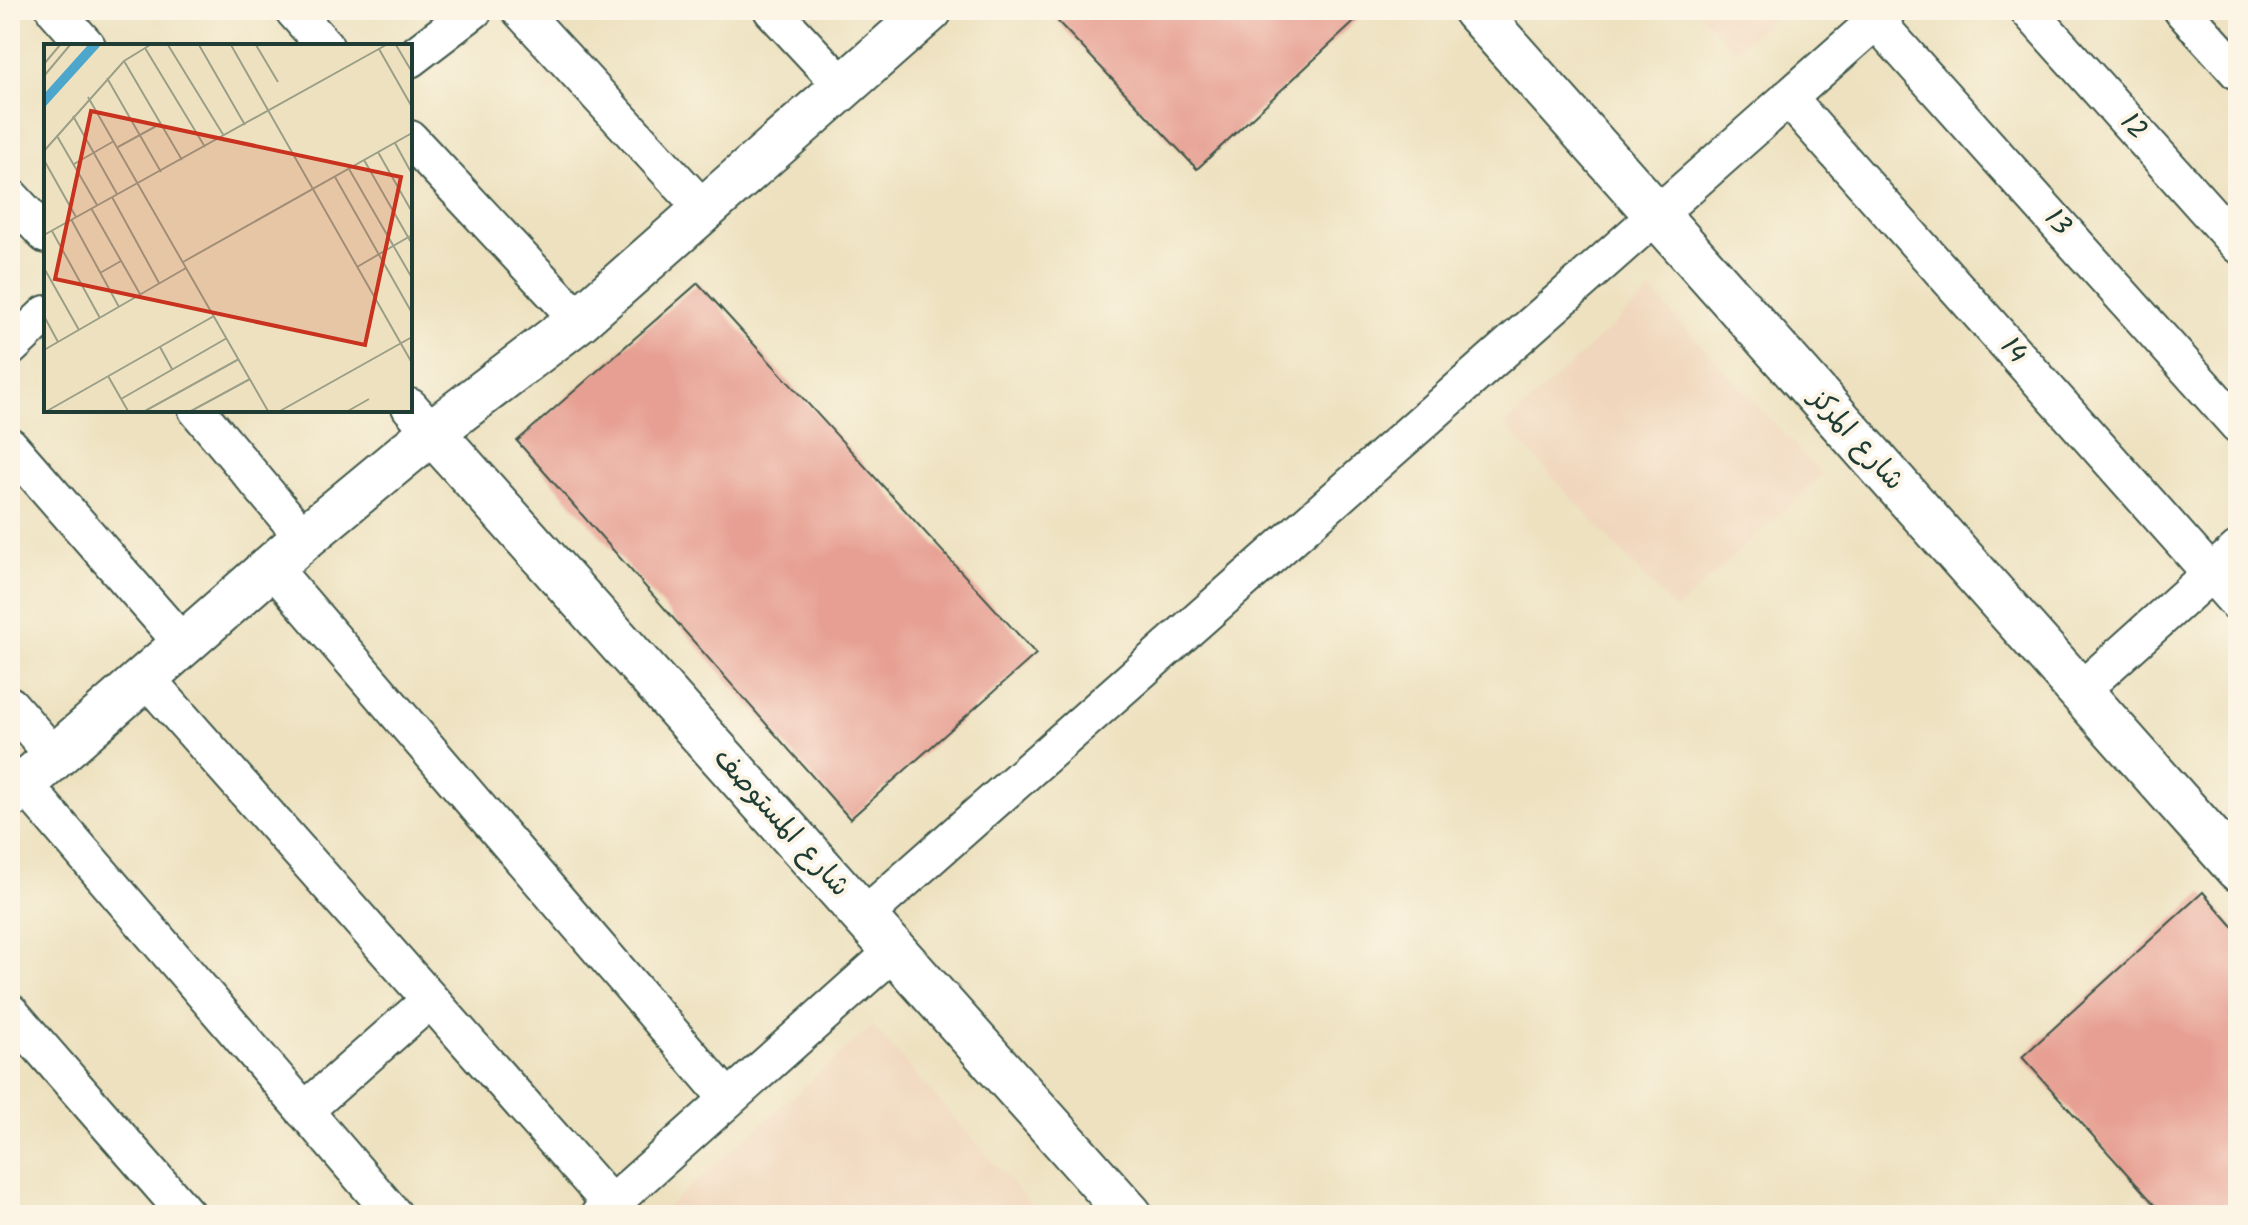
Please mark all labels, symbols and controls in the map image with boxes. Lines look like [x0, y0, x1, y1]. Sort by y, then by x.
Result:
inset map [44, 44, 412, 412]
street label: 12 [2108, 103, 2158, 151]
street label: 13 [2032, 199, 2082, 247]
street label: 14 [1988, 327, 2038, 375]
street label: شارع المركز [1796, 377, 1915, 502]
street label: شارع المستوصف [701, 738, 861, 908]

